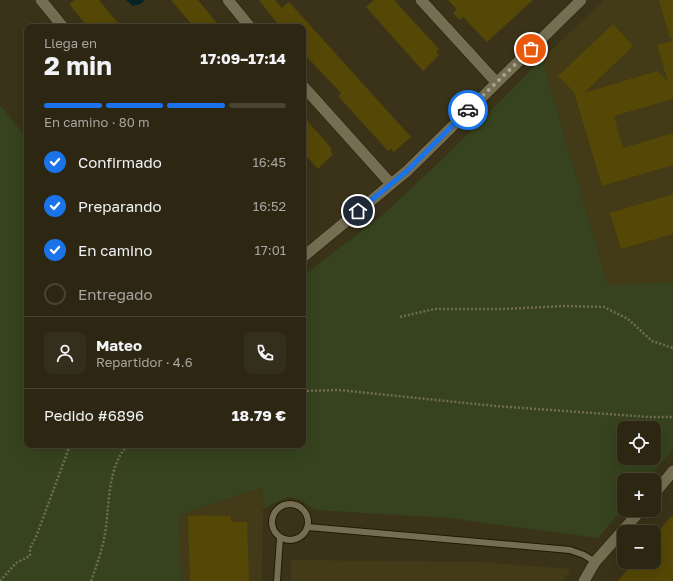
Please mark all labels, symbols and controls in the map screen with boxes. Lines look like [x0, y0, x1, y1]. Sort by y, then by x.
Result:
pin [514, 32, 548, 66]
text: Llega en [44, 35, 97, 51]
icon: bag [520, 38, 542, 60]
text: 17:09–17:14 [200, 49, 286, 67]
text: 2 min [44, 50, 112, 81]
courier [448, 90, 488, 130]
icon: car [457, 99, 479, 121]
text: En camino · 80 m [44, 114, 150, 130]
icon: check [44, 151, 66, 173]
text: Confirmado [78, 153, 162, 171]
text: 16:45 [252, 154, 286, 170]
pin [341, 194, 375, 228]
icon: check [44, 195, 66, 217]
text: Preparando [78, 197, 162, 215]
text: 16:52 [253, 198, 286, 214]
icon: home [347, 200, 369, 222]
icon: check [44, 239, 66, 261]
text: En camino [78, 241, 152, 259]
text: 17:01 [255, 242, 286, 258]
text: Entregado [78, 285, 153, 303]
button: person [44, 332, 86, 374]
button: phone [244, 332, 286, 374]
text: Mateo [96, 336, 142, 354]
text: Repartidor · 4.6 [96, 354, 193, 370]
text: Pedido #6896 [44, 406, 144, 424]
text: 18.79 € [232, 406, 286, 424]
map controls [617, 421, 661, 569]
button: locate [617, 421, 661, 465]
button: + [617, 473, 661, 517]
button: − [617, 525, 661, 569]

